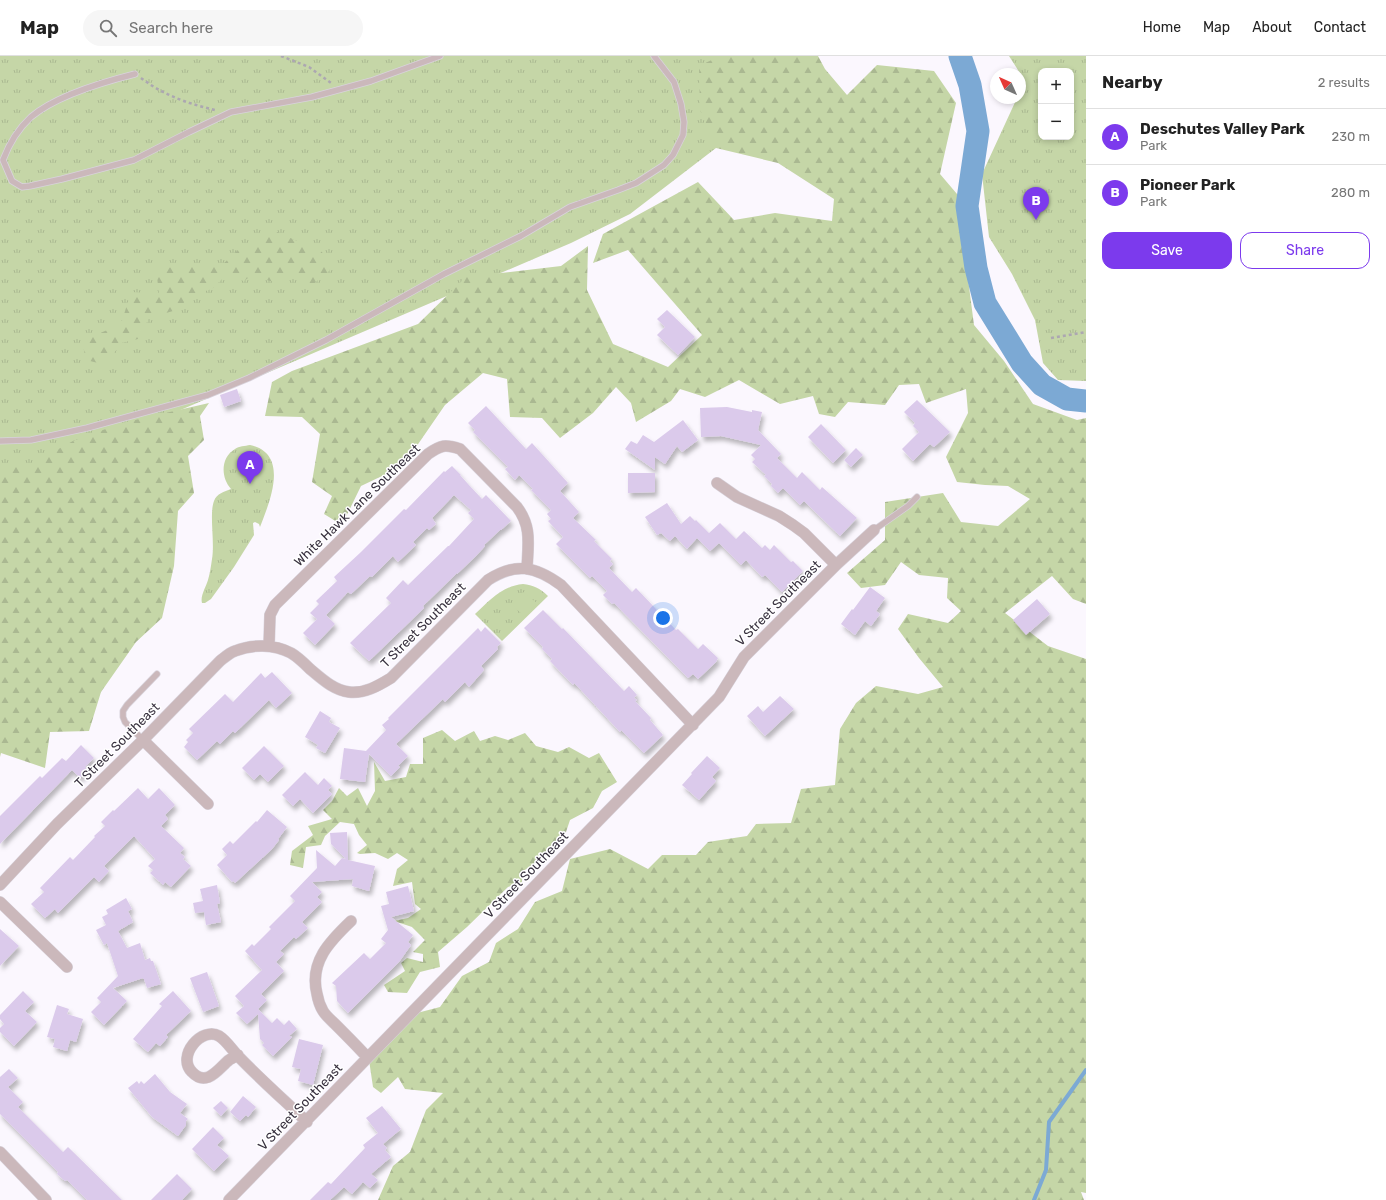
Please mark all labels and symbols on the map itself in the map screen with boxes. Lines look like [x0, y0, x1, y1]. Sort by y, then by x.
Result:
north arrow [990, 68, 1026, 104]
pin: B [1023, 187, 1049, 220]
street label: White Hawk Lane Southeast [291, 441, 423, 569]
pin: A [237, 451, 263, 484]
street label: V Street Southeast [732, 557, 824, 649]
street label: T Street Southeast [377, 579, 469, 671]
your location [653, 608, 673, 628]
street label: T Street Southeast [71, 699, 163, 791]
street label: V Street Southeast [481, 829, 571, 921]
street label: V Street Southeast [255, 1061, 345, 1153]

